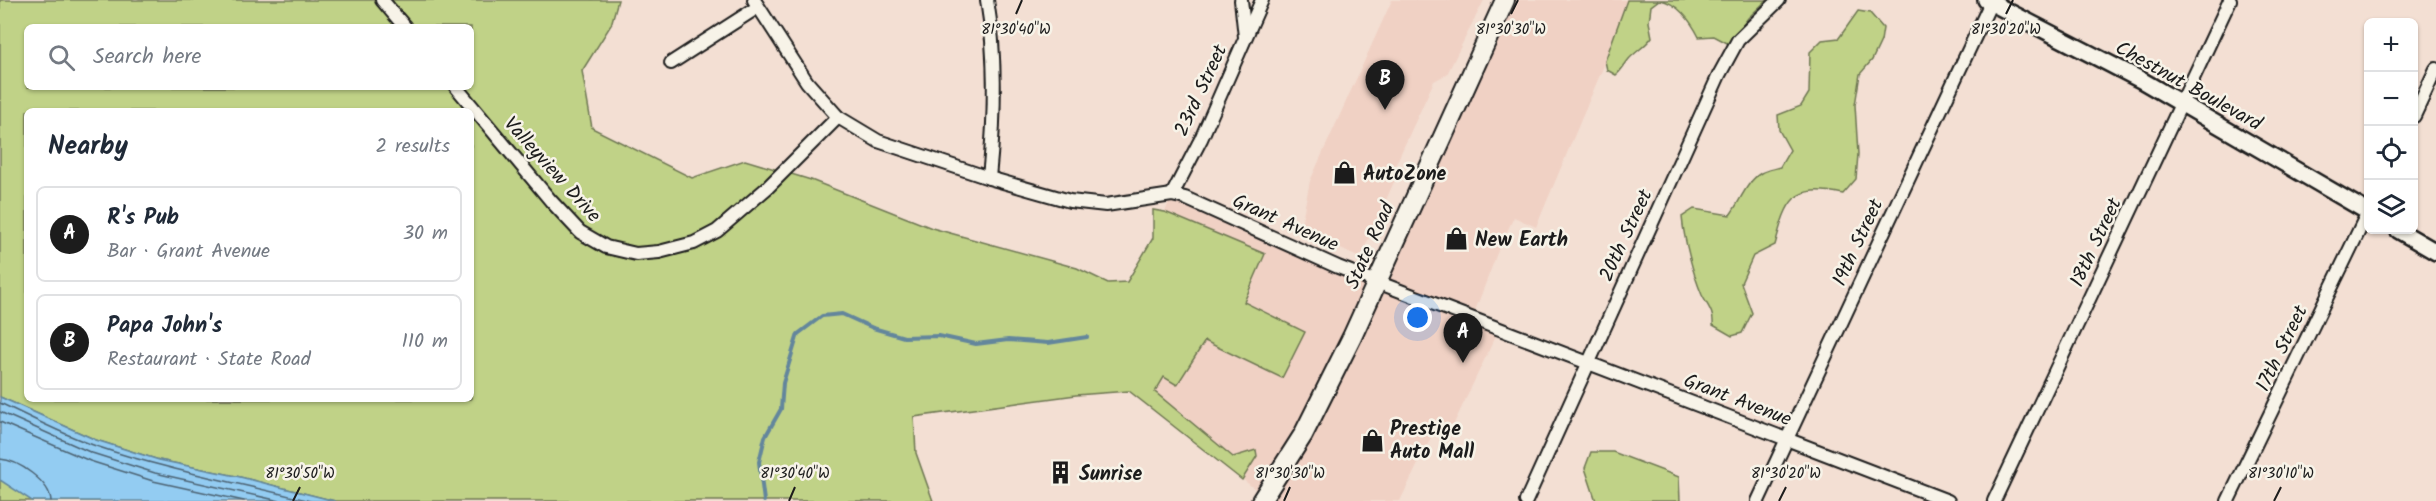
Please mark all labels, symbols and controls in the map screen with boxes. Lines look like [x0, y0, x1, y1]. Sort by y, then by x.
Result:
text: 81°30'40"W [981, 18, 1051, 42]
text: 81°30'30"W [1476, 18, 1546, 42]
text: 81°30'20"W [1971, 18, 2041, 42]
map controls [2364, 18, 2418, 234]
button: + [2364, 18, 2418, 72]
search box [24, 24, 474, 90]
street label: Chestnut Boulevard [2109, 33, 2268, 141]
street label: 23rd Street [1167, 39, 1237, 142]
text: Search here [93, 40, 201, 75]
icon: search [45, 41, 78, 74]
pin: B [1366, 60, 1404, 110]
button: − [2364, 72, 2418, 126]
street label: Valleyview Drive [495, 110, 608, 231]
text: Nearby [48, 126, 128, 168]
button: locate [2364, 126, 2418, 180]
text: 2 results [375, 131, 450, 163]
place label: AutoZone [1363, 159, 1447, 191]
shop icon: AutoZone [1332, 160, 1358, 186]
button: layers [2364, 180, 2418, 234]
street label: 20th Street [1591, 184, 1662, 287]
street label: Grant Avenue [1227, 186, 1344, 262]
street label: 18th Street [2062, 193, 2132, 293]
street label: 19th Street [1825, 194, 1893, 292]
street label: State Road [1337, 196, 1405, 295]
text: R's Pub [107, 201, 179, 236]
text: A [63, 218, 76, 250]
text: 30 m [403, 218, 448, 250]
place label: New Earth [1475, 225, 1568, 257]
shop icon: New Earth [1444, 226, 1470, 252]
text: Bar · Grant Avenue [107, 236, 270, 268]
street label: 17th Street [2248, 300, 2318, 398]
your location [1403, 303, 1432, 332]
text: Papa John's [107, 309, 222, 344]
pin: A [1444, 314, 1482, 363]
text: B [63, 326, 76, 358]
text: 110 m [402, 326, 448, 358]
text: Restaurant · State Road [107, 344, 311, 376]
street label: Grant Avenue [1679, 366, 1796, 436]
place label: Prestige Auto Mall [1390, 414, 1475, 469]
shop icon: Prestige Auto Mall [1359, 427, 1385, 453]
place label: Sunrise [1079, 459, 1143, 491]
building icon: Sunrise [1048, 460, 1074, 486]
text: 81°30'50"W [265, 462, 335, 486]
text: 81°30'40"W [760, 462, 830, 486]
text: 81°30'30"W [1255, 462, 1325, 486]
text: 81°30'20"W [1751, 462, 1821, 486]
text: 81°30'10"W [2248, 462, 2314, 486]

